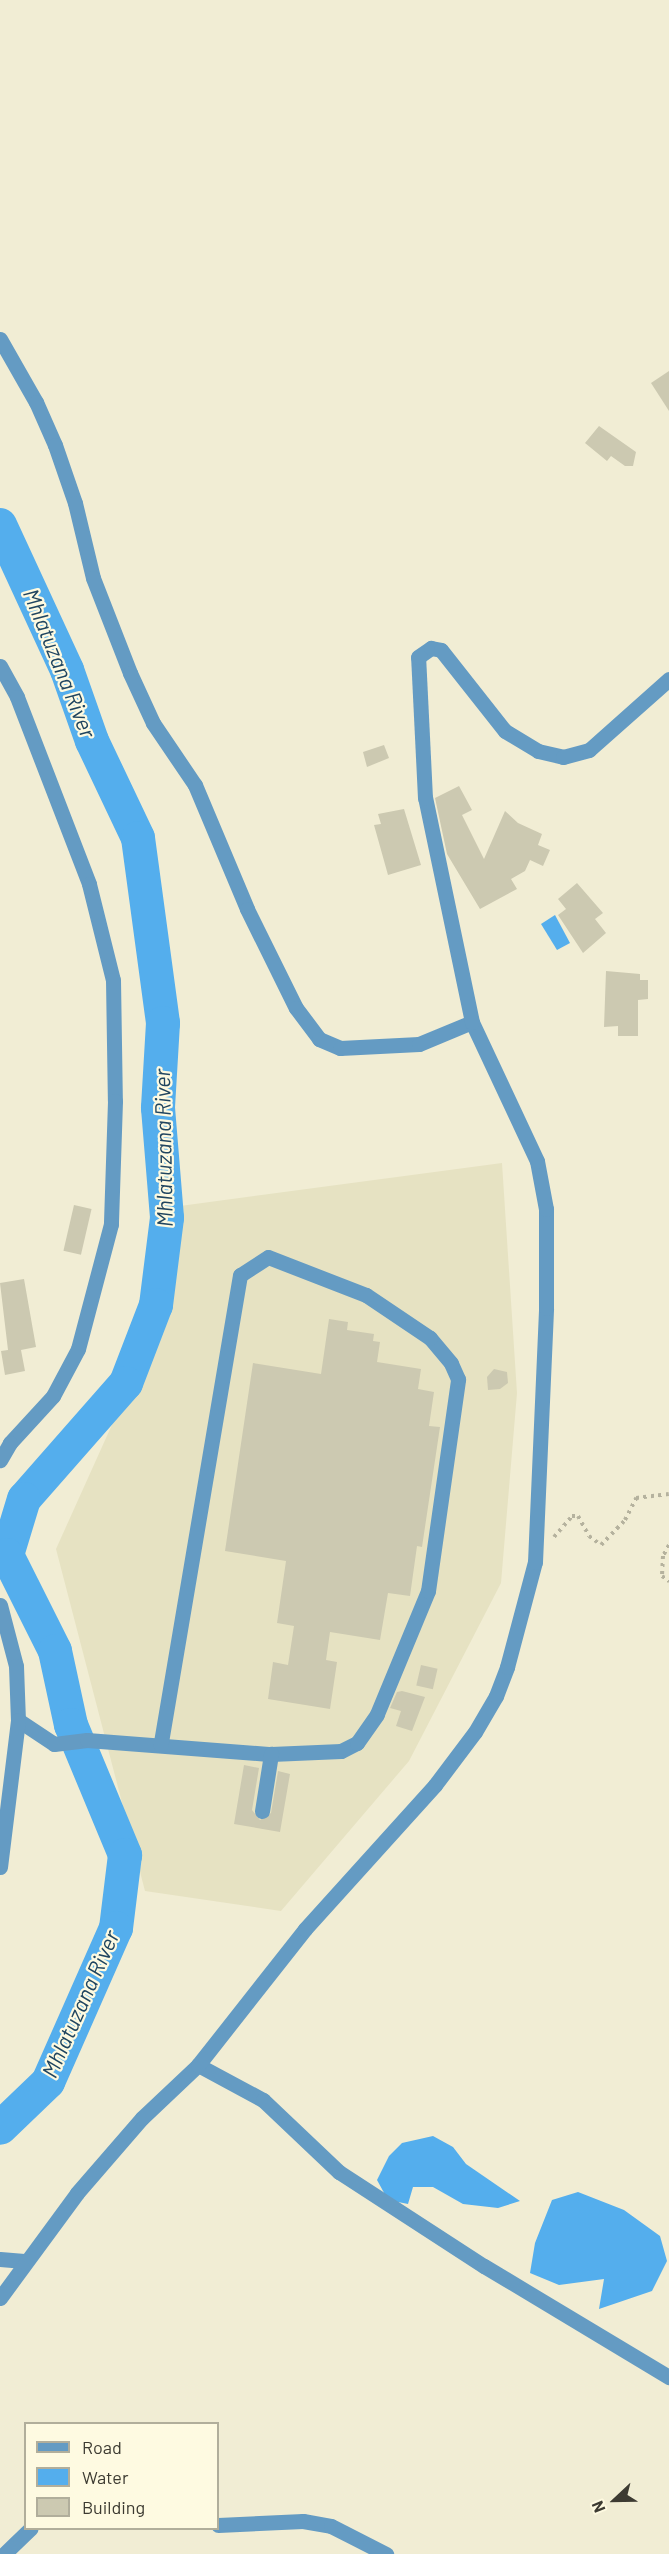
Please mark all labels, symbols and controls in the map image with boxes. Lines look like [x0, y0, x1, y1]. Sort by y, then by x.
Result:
water label: Mhlatuzana River [18, 585, 102, 741]
water label: Mhlatuzana River [148, 1069, 178, 1227]
water label: Mhlatuzana River [36, 1926, 124, 2082]
legend [24, 2422, 219, 2530]
text: Road [82, 2436, 122, 2458]
text: Water [82, 2466, 129, 2488]
north arrow [585, 2470, 645, 2530]
text: Building [82, 2496, 145, 2518]
text: N [587, 2498, 609, 2515]

